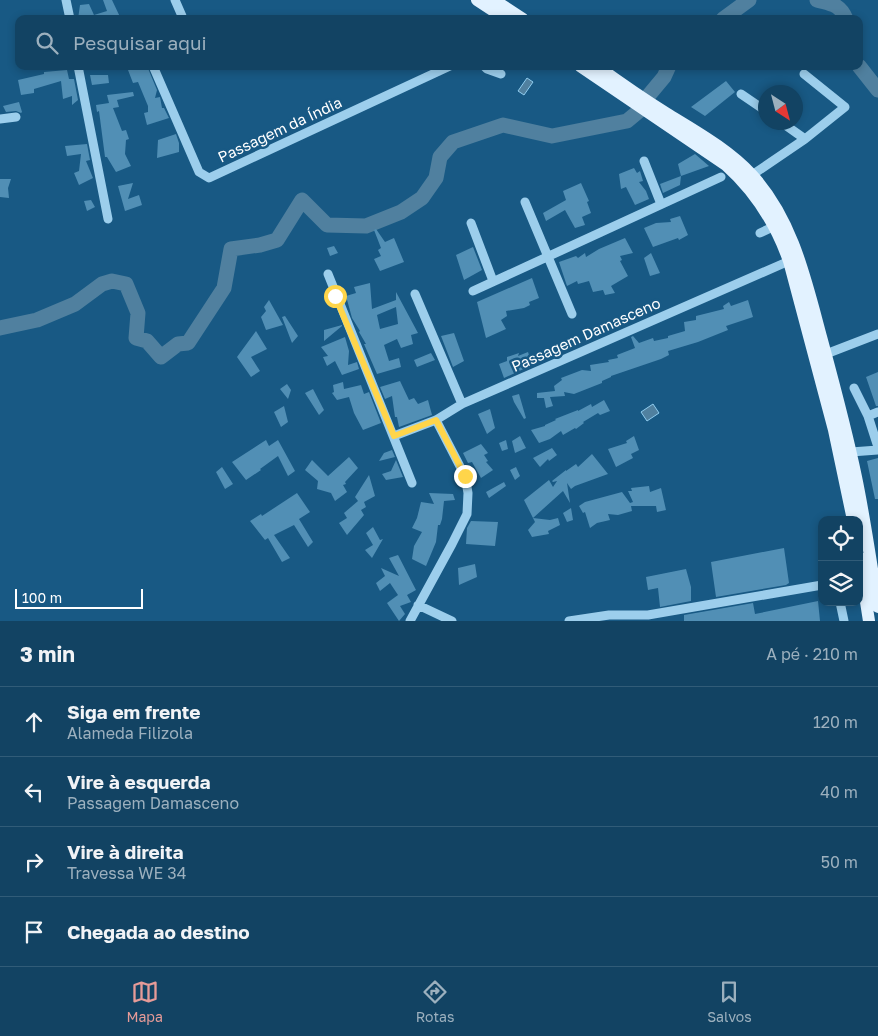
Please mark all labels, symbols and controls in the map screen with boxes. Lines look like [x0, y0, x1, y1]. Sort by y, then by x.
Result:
search box [15, 15, 863, 70]
icon: search [33, 29, 61, 57]
text: Pesquisar aqui [73, 31, 207, 54]
north arrow [758, 85, 803, 130]
street label: Passagem da Índia [215, 92, 344, 166]
route start [324, 285, 347, 308]
street label: Passagem Damasceno [508, 293, 663, 375]
route end [454, 465, 477, 488]
map controls [818, 516, 863, 606]
button: locate [818, 516, 863, 561]
button: layers [818, 561, 863, 606]
scale bar [15, 586, 142, 609]
text: 100 m [22, 589, 62, 606]
text: 3 min [20, 641, 75, 667]
text: A pé · 210 m [766, 644, 858, 664]
text: Siga em frente [67, 700, 201, 723]
icon: ahead [20, 708, 48, 736]
text: 120 m [813, 712, 858, 732]
text: Alameda Filizola [67, 723, 193, 743]
text: Vire à esquerda [67, 770, 210, 793]
icon: left [20, 778, 48, 806]
text: 40 m [820, 782, 858, 802]
text: Passagem Damasceno [67, 793, 239, 813]
text: Vire à direita [67, 840, 184, 863]
icon: right [20, 848, 48, 876]
text: 50 m [821, 852, 858, 872]
text: Travessa WE 34 [67, 863, 186, 883]
icon: arrive [20, 918, 48, 946]
text: Chegada ao destino [67, 920, 250, 943]
tab: Mapa [126, 978, 163, 1025]
tab: Rotas [416, 978, 454, 1025]
tab: Salvos [707, 978, 752, 1025]

